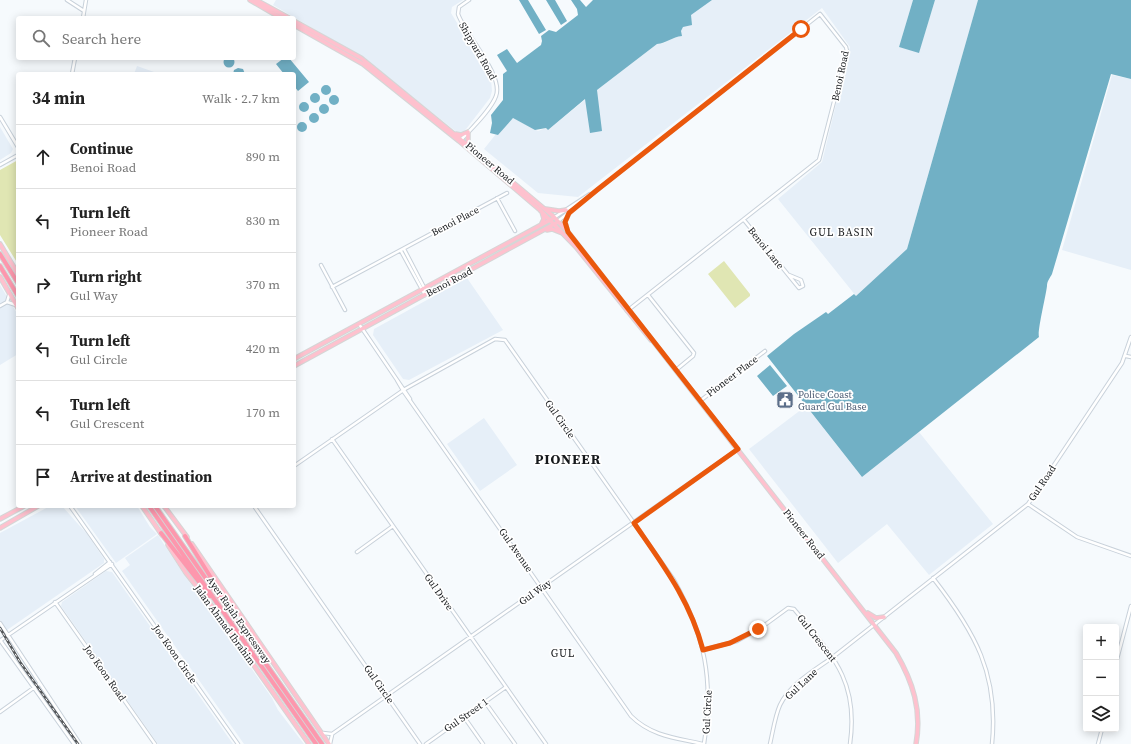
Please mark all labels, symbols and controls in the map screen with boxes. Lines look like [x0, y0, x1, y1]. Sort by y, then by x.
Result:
search box [16, 16, 296, 60]
street label: Shipyard Road [456, 20, 500, 82]
route start [792, 20, 810, 38]
icon: search [30, 27, 52, 49]
text: Search here [62, 28, 141, 49]
street label: Benoi Road [828, 49, 852, 102]
text: 34 min [32, 86, 85, 110]
text: Walk · 2.7 km [202, 90, 280, 107]
text: Continue [70, 138, 133, 159]
street label: Pioneer Road [463, 139, 517, 187]
icon: ahead [32, 146, 54, 168]
text: 890 m [246, 148, 280, 165]
text: Benoi Road [70, 159, 136, 176]
text: Turn left [70, 202, 130, 223]
street label: Benoi Place [429, 203, 481, 239]
icon: left [32, 210, 54, 232]
text: 830 m [246, 212, 280, 229]
text: Pioneer Road [70, 223, 148, 240]
street label: Benoi Lane [745, 224, 787, 272]
district label: GUL BASIN [810, 225, 874, 240]
street label: Benoi Road [423, 264, 475, 300]
text: Turn right [70, 266, 142, 287]
icon: right [32, 274, 54, 296]
text: 370 m [246, 276, 280, 293]
text: Gul Way [70, 287, 118, 304]
text: Turn left [70, 330, 130, 351]
icon: left [32, 338, 54, 360]
text: 420 m [246, 340, 280, 357]
text: Gul Circle [70, 351, 128, 368]
street label: Pioneer Place [704, 352, 760, 400]
place label: Police Coast Guard Gul Base [798, 388, 867, 413]
public building icon: Police Coast Guard Gul Base [775, 390, 795, 410]
text: Turn left [70, 394, 130, 415]
street label: Gul Circle [542, 397, 578, 441]
icon: left [32, 402, 54, 424]
text: 170 m [246, 404, 280, 421]
text: Gul Crescent [70, 415, 144, 432]
district label: PIONEER [535, 449, 601, 469]
street label: Gul Road [1025, 462, 1059, 503]
icon: arrive [32, 466, 54, 488]
text: Arrive at destination [70, 466, 212, 487]
street label: Pioneer Road [780, 506, 828, 562]
street label: Gul Avenue [496, 525, 536, 575]
street label: Gul Drive [422, 571, 456, 613]
street label: Ayer Rajah Expressway [204, 574, 274, 667]
street label: Gul Way [516, 576, 554, 608]
street label: Jalan Ahmad Ibrahim [191, 581, 259, 668]
street label: Gul Crescent [794, 612, 840, 665]
route end [749, 620, 767, 638]
street label: Joo Koon Circle [149, 621, 200, 686]
map controls [1083, 624, 1119, 732]
button: + [1083, 624, 1119, 660]
street label: Joo Koon Road [80, 642, 129, 704]
district label: GUL [551, 646, 575, 661]
button: − [1083, 660, 1119, 696]
street label: Gul Circle [361, 662, 397, 706]
street label: Gul Lane [782, 666, 820, 702]
street label: Gul Circle [699, 690, 715, 734]
street label: Gul Street 1 [441, 695, 491, 735]
button: layers [1083, 696, 1119, 732]

